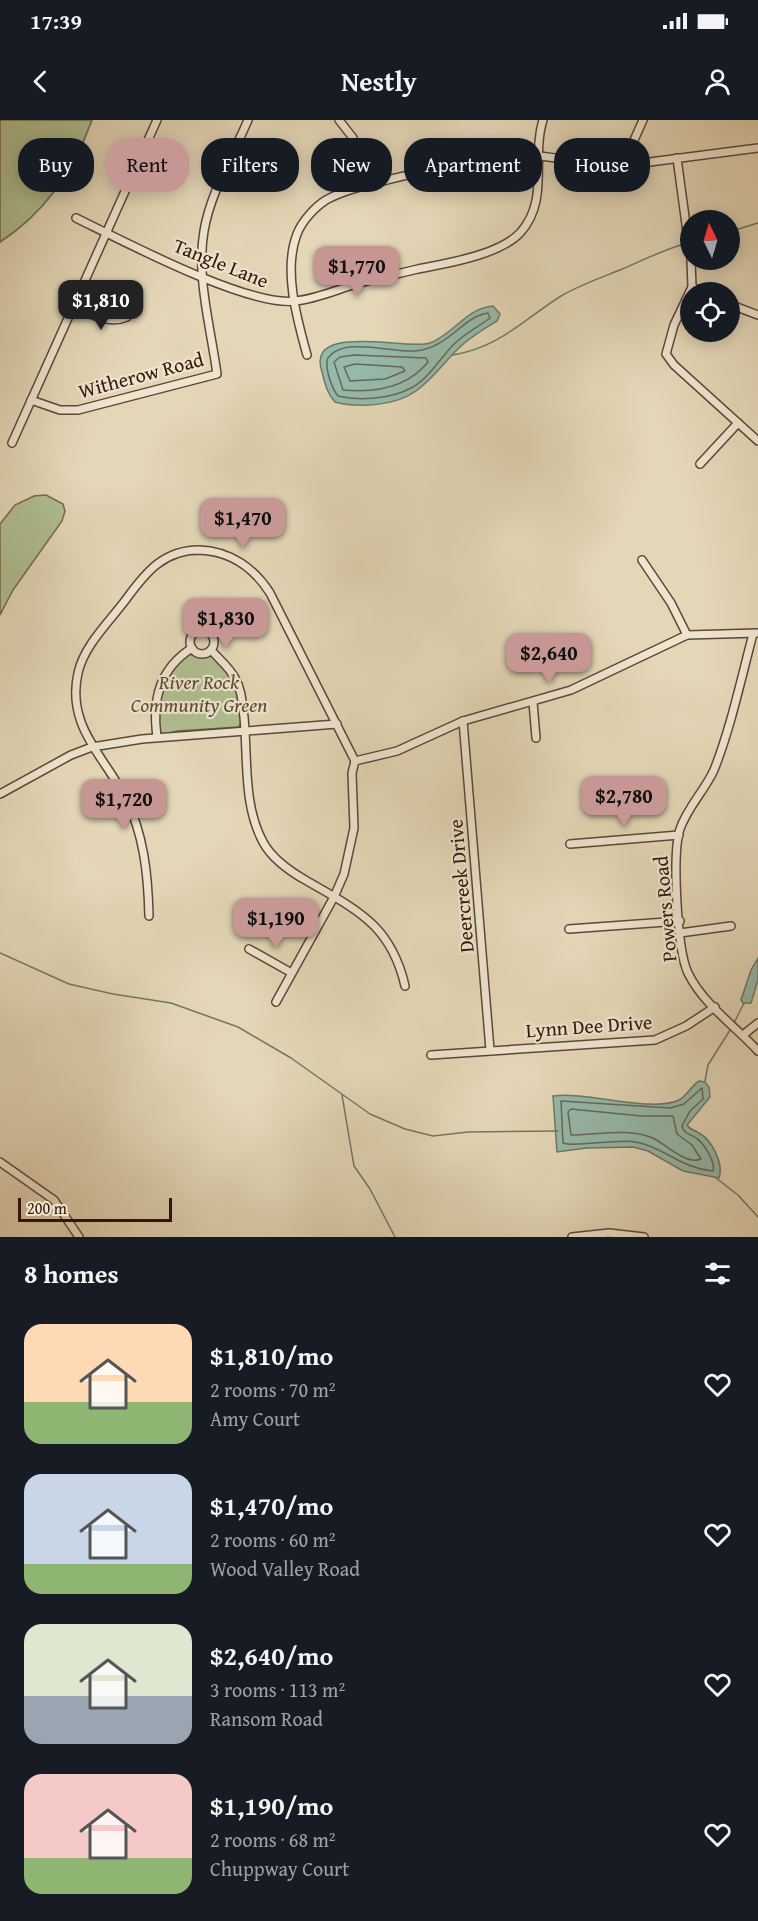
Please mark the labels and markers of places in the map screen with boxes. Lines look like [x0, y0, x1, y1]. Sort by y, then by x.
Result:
pin: $1,770 [308, 246, 406, 297]
pin: $1,810 [52, 280, 150, 331]
pin: $1,470 [194, 498, 292, 549]
pin: $1,830 [177, 598, 275, 649]
pin: $2,640 [500, 633, 598, 684]
pin: $2,780 [575, 776, 673, 827]
pin: $1,720 [75, 779, 173, 830]
pin: $1,190 [227, 898, 325, 949]

